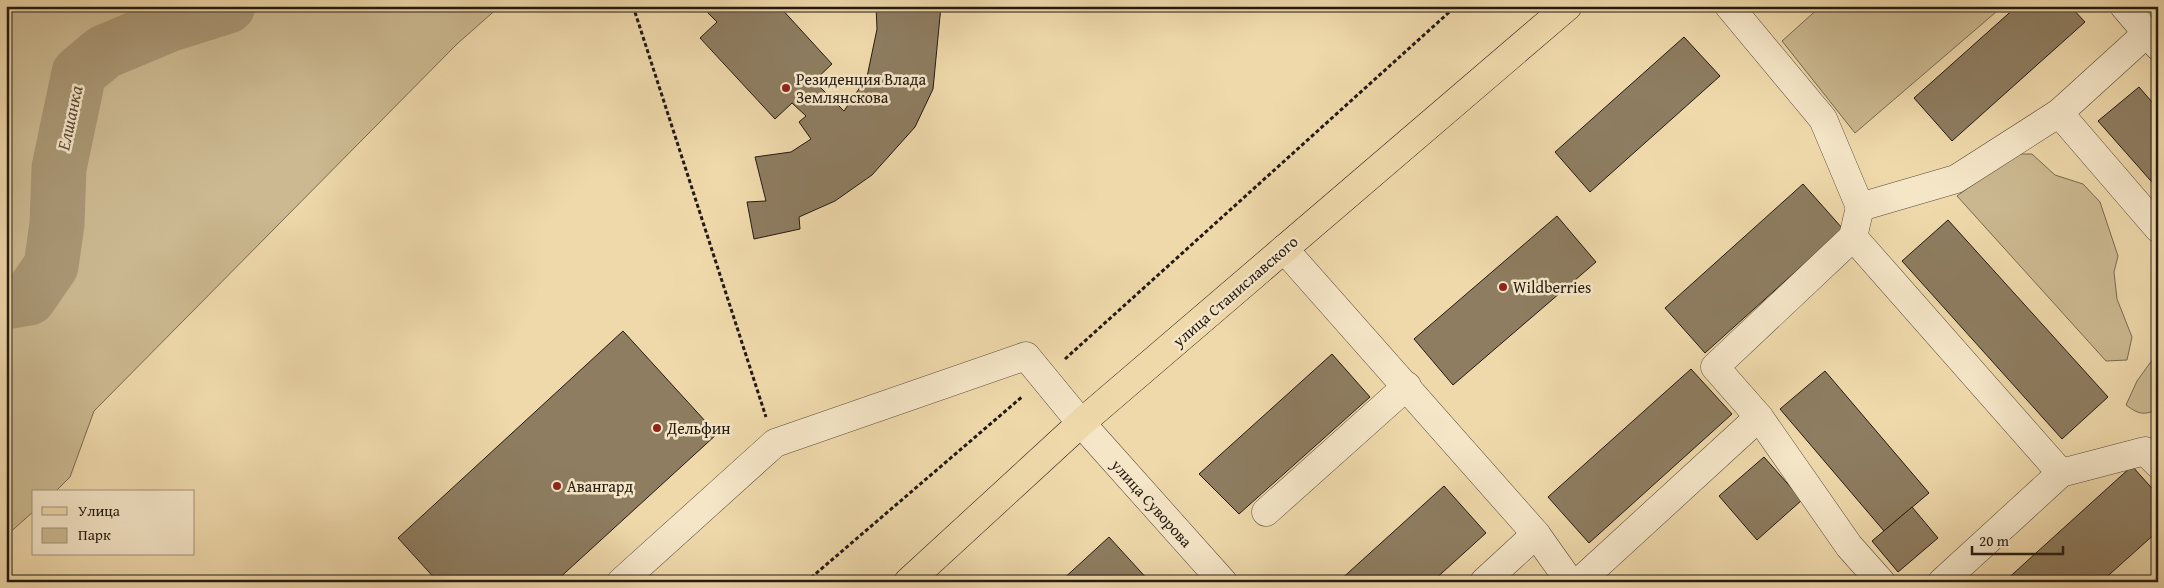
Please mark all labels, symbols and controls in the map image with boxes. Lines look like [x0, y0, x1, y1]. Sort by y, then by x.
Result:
place label: Резиденция Влада Землянскова [796, 67, 926, 109]
water label: Елшанка [49, 82, 90, 154]
marker: Резиденция Влада Землянскова [780, 82, 792, 94]
street label: улица Станиславского [1166, 230, 1303, 353]
place label: Wildberries [1513, 275, 1591, 299]
marker: Wildberries [1497, 281, 1509, 293]
place label: Дельфин [666, 416, 731, 440]
marker: Дельфин [651, 422, 663, 434]
street label: улица Суворова [1105, 453, 1199, 553]
place label: Авангард [567, 474, 633, 498]
marker: Авангард [551, 480, 563, 492]
legend [32, 490, 195, 556]
text: Улица [78, 500, 121, 521]
scale bar [1972, 523, 2063, 555]
text: Парк [78, 524, 111, 545]
text: 20 m [1979, 530, 2010, 551]

